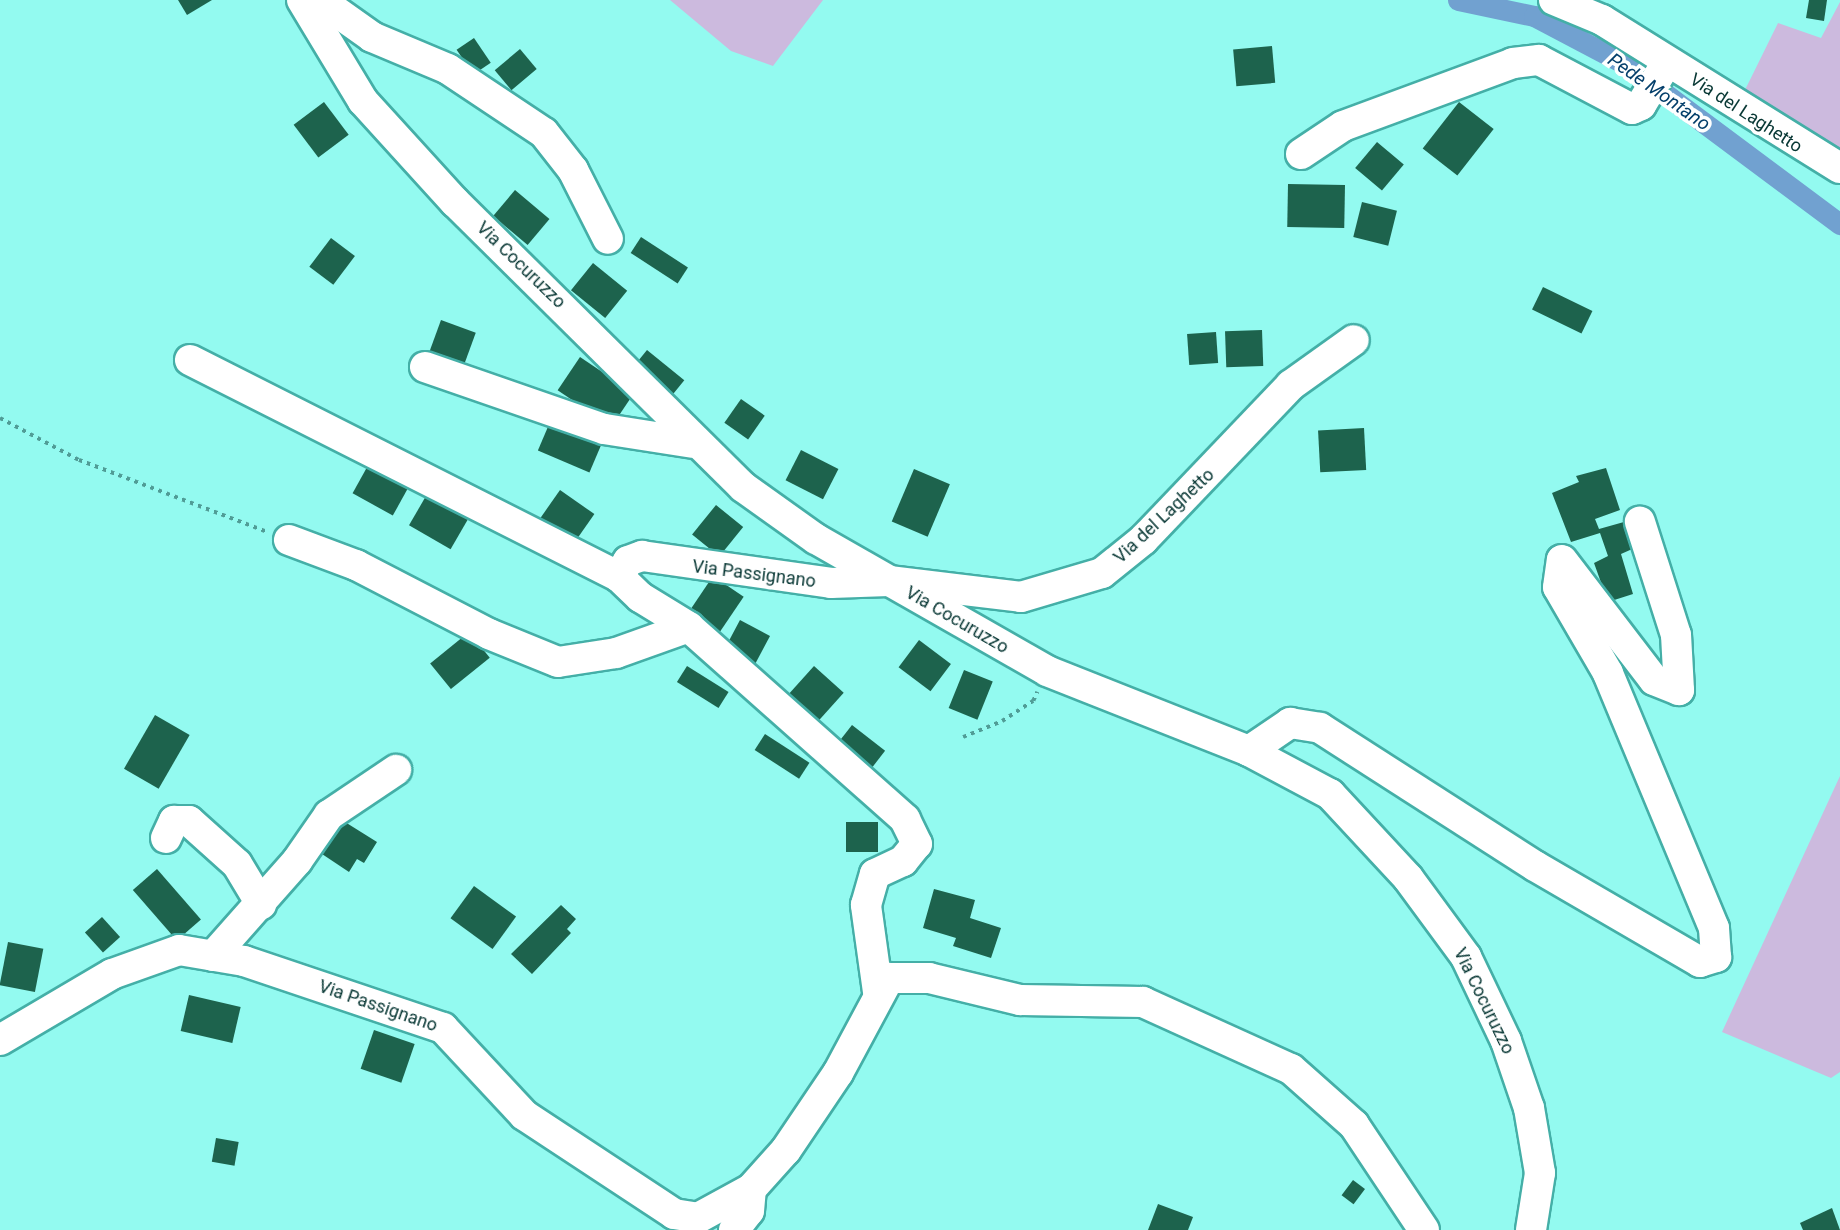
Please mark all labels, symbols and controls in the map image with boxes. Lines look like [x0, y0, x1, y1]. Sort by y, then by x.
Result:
water label: Pede Montano [1603, 48, 1715, 136]
street label: Via del Laghetto [1686, 69, 1806, 157]
street label: Via Cocuruzzo [472, 217, 570, 313]
street label: Via del Laghetto [1109, 464, 1219, 568]
street label: Via Passignano [691, 556, 817, 592]
street label: Via Cocuruzzo [902, 582, 1012, 658]
street label: Via Cocuruzzo [1449, 944, 1519, 1058]
street label: Via Passignano [316, 976, 440, 1036]

